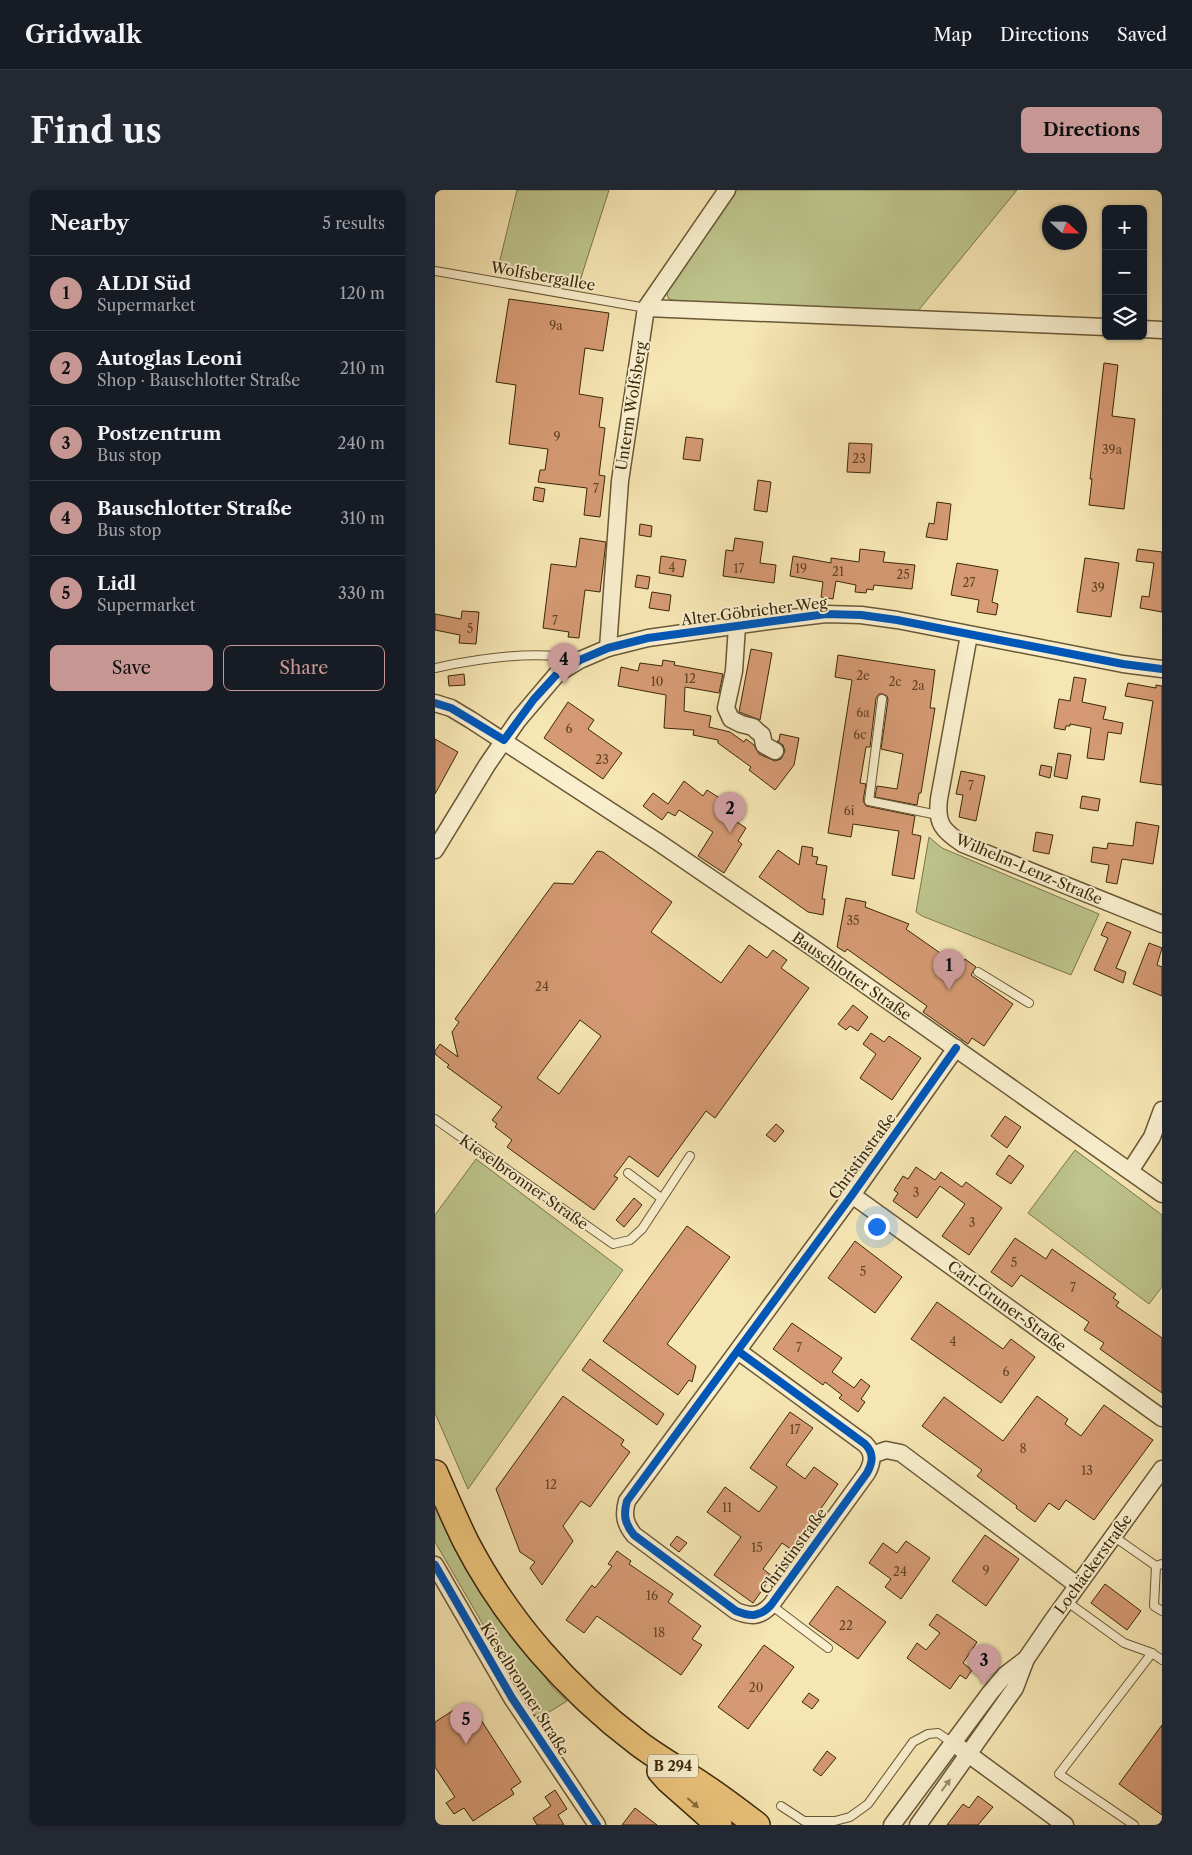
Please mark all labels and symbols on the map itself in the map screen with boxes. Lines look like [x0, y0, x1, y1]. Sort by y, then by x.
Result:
north arrow [1042, 205, 1087, 250]
street label: Wolfsbergallee [488, 257, 597, 295]
house number: 9a [549, 318, 563, 333]
street label: Unterm Wolfsberg [611, 340, 651, 472]
house number: 9 [553, 429, 561, 444]
house number: 39a [1102, 442, 1123, 457]
house number: 23 [852, 451, 866, 466]
house number: 7 [593, 481, 599, 496]
house number: 4 [669, 560, 676, 575]
house number: 17 [734, 561, 745, 576]
house number: 19 [795, 561, 807, 576]
house number: 21 [832, 564, 844, 579]
house number: 25 [896, 567, 910, 582]
house number: 27 [963, 575, 975, 590]
house number: 39 [1091, 580, 1105, 595]
street label: Alter Göbricher Weg [679, 593, 828, 630]
house number: 7 [552, 613, 558, 628]
house number: 5 [467, 621, 473, 636]
pin: 4 [548, 643, 580, 684]
house number: 2e [856, 668, 870, 683]
house number: 12 [684, 671, 696, 686]
house number: 10 [651, 674, 663, 689]
house number: 2c [888, 674, 902, 689]
house number: 2a [911, 678, 925, 693]
house number: 6a [856, 705, 870, 720]
house number: 6 [565, 721, 573, 736]
house number: 6c [853, 727, 867, 742]
house number: 23 [595, 752, 609, 767]
house number: 7 [968, 778, 974, 793]
pin: 2 [714, 792, 746, 833]
house number: 6i [844, 803, 855, 818]
street label: Wilhelm-Lenz-Straße [952, 829, 1105, 909]
house number: 35 [846, 913, 860, 928]
street label: Bauschlotter Straße [789, 928, 915, 1024]
pin: 1 [933, 949, 965, 990]
house number: 24 [535, 979, 549, 994]
street label: Christinstraße [824, 1109, 900, 1203]
street label: Kieselbronner Straße [456, 1130, 592, 1234]
house number: 3 [913, 1185, 919, 1200]
your location [864, 1214, 890, 1240]
house number: 3 [969, 1215, 975, 1230]
house number: 5 [1011, 1255, 1017, 1270]
street label: Carl-Gruner-Straße [944, 1256, 1070, 1356]
house number: 5 [860, 1264, 866, 1279]
house number: 7 [1070, 1280, 1076, 1295]
house number: 4 [950, 1334, 957, 1349]
house number: 7 [796, 1340, 802, 1355]
house number: 6 [1002, 1364, 1010, 1379]
house number: 17 [790, 1422, 801, 1437]
house number: 8 [1019, 1441, 1027, 1456]
house number: 13 [1081, 1463, 1093, 1478]
house number: 12 [545, 1477, 557, 1492]
house number: 11 [722, 1500, 732, 1515]
street label: Christinstraße [755, 1504, 831, 1598]
street label: Lochäckerstraße [1050, 1510, 1136, 1618]
house number: 15 [751, 1540, 763, 1555]
house number: 9 [982, 1563, 990, 1578]
house number: 24 [893, 1564, 907, 1579]
house number: 16 [646, 1588, 658, 1603]
house number: 22 [839, 1618, 853, 1633]
street label: Kieselbronner Straße [476, 1619, 574, 1759]
house number: 18 [653, 1625, 665, 1640]
pin: 3 [968, 1644, 1000, 1685]
house number: 20 [749, 1680, 763, 1695]
pin: 5 [450, 1703, 482, 1744]
road number: B 294 [648, 1754, 698, 1778]
one-way arrow [941, 1778, 951, 1792]
one-way arrow [687, 1797, 700, 1808]

